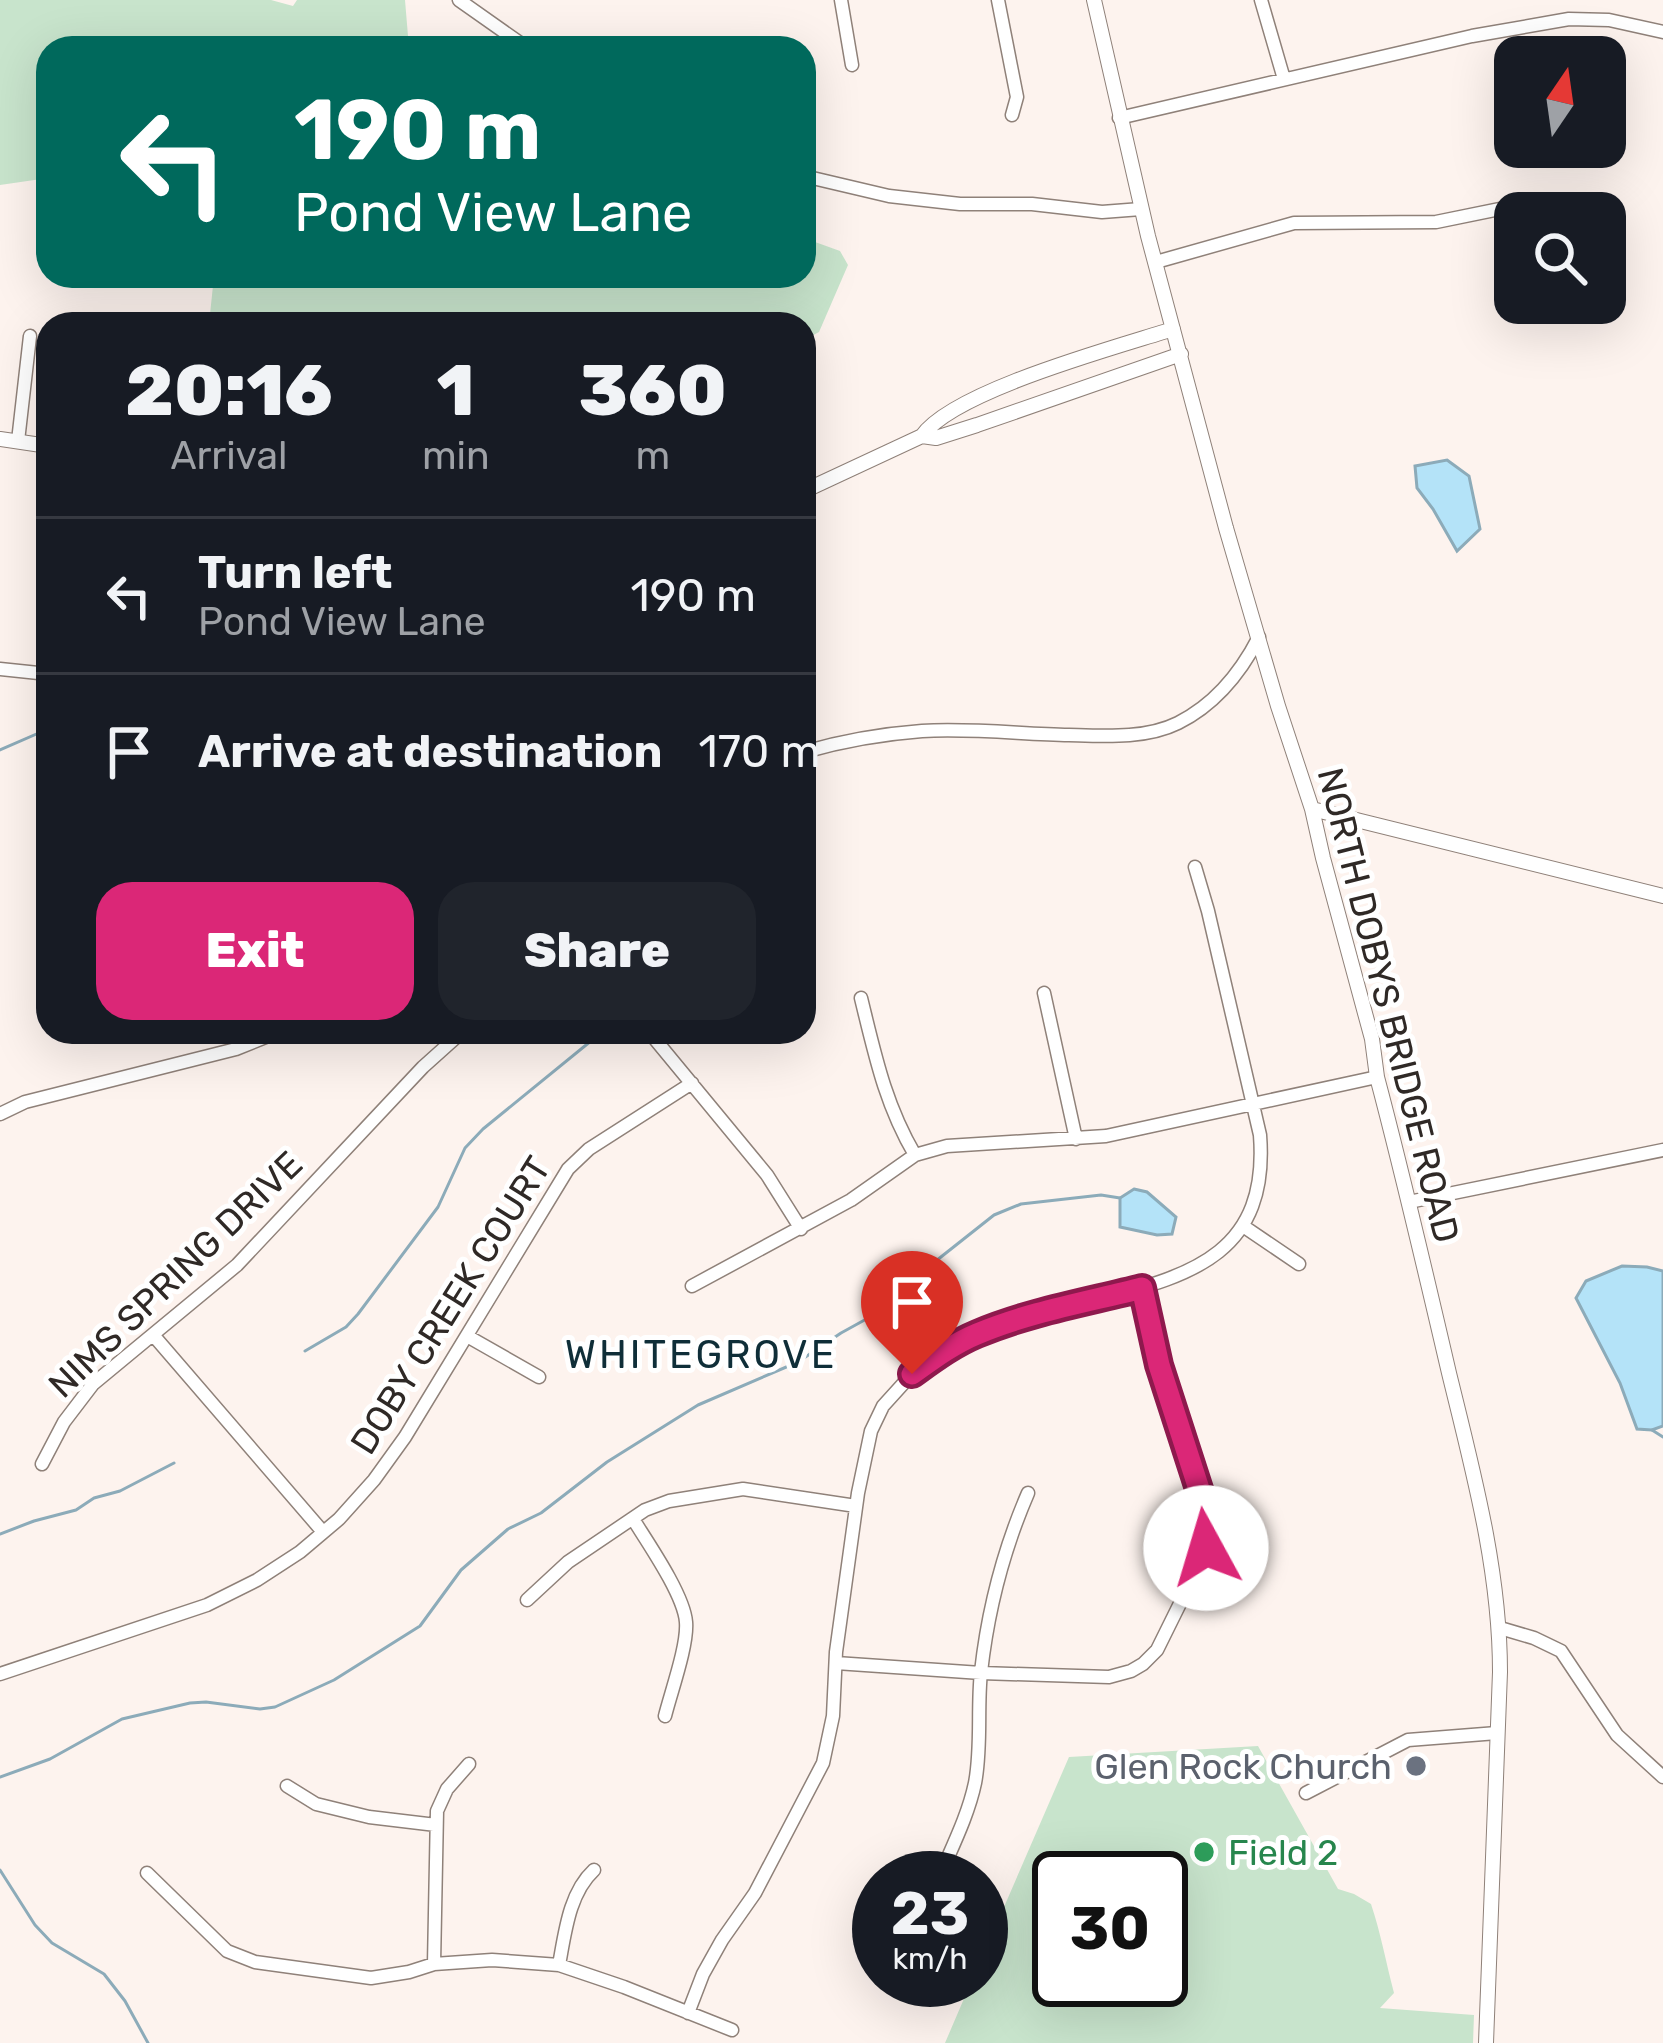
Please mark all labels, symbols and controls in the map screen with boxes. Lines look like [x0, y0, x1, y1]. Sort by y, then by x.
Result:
north arrow [1494, 36, 1626, 168]
map controls [1494, 36, 1626, 324]
text: 190 m [294, 80, 542, 180]
icon: left [96, 84, 252, 240]
text: Pond View Lane [294, 181, 692, 245]
button: search [1494, 192, 1626, 324]
text: 20:16 [125, 348, 333, 433]
text: 1 [437, 348, 475, 433]
text: 360 [579, 348, 727, 433]
text: Arrival [170, 433, 287, 479]
text: min [422, 433, 490, 479]
text: m [635, 433, 670, 479]
text: Turn left [198, 546, 392, 599]
icon: left [96, 563, 162, 629]
text: 190 m [630, 569, 756, 622]
text: Pond View Lane [198, 599, 486, 645]
icon: arrive [96, 719, 162, 785]
text: Arrive at destination [198, 725, 663, 778]
text: 170 m [699, 725, 820, 778]
street label: NORTH DOBYS BRIDGE ROAD [1309, 763, 1468, 1247]
button: Exit [96, 882, 414, 1020]
button: Share [438, 882, 756, 1020]
street label: NIMS SPRING DRIVE [40, 1142, 311, 1406]
street label: DOBY CREEK COURT [341, 1149, 559, 1462]
pin [861, 1251, 963, 1374]
icon: arrive [879, 1269, 945, 1335]
district label: WHITEGROVE [565, 1332, 837, 1378]
position arrow [1143, 1485, 1269, 1611]
place label: Glen Rock Church [1094, 1745, 1392, 1788]
marker: Glen Rock Church [1403, 1753, 1429, 1779]
place label: Field 2 [1228, 1831, 1338, 1874]
marker: Field 2 [1191, 1839, 1217, 1865]
speed limit sign: 30 [1032, 1851, 1188, 2007]
text: 23 [891, 1878, 969, 1949]
text: km/h [893, 1941, 967, 1977]

